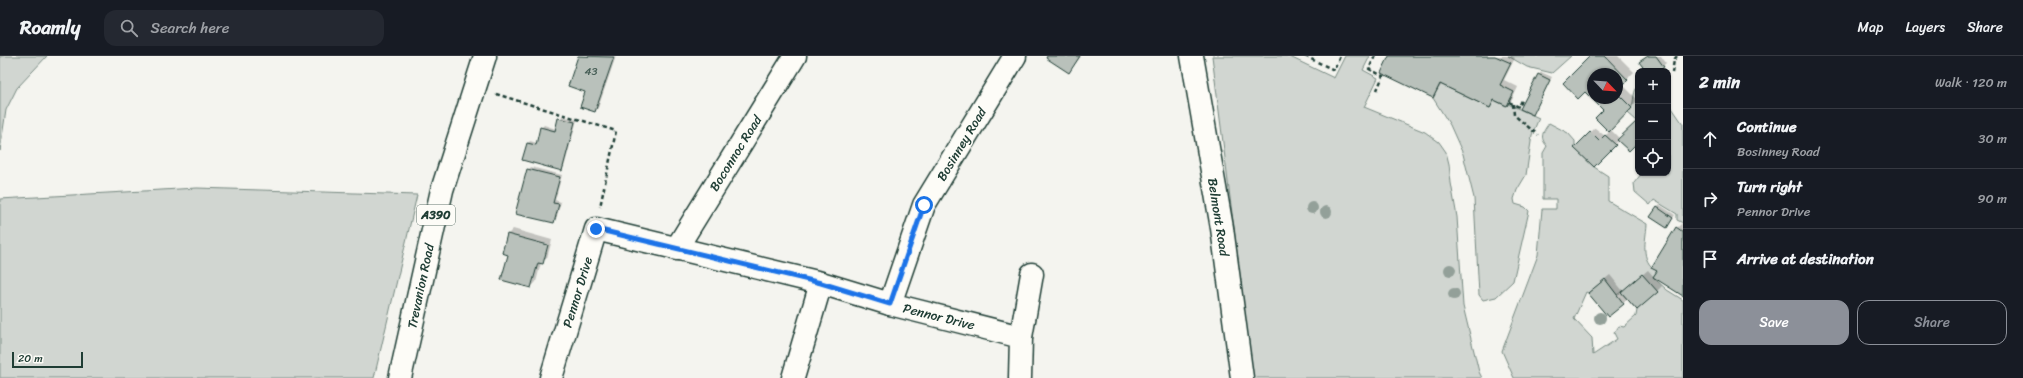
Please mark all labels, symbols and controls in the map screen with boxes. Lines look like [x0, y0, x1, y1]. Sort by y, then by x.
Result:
search box [104, 10, 384, 46]
text: Roamly [20, 11, 80, 44]
text: Search here [150, 15, 229, 41]
text: Map [1858, 15, 1883, 40]
text: Layers [1905, 15, 1945, 40]
text: Share [1967, 15, 2003, 40]
icon: search [118, 17, 140, 39]
house number: 43 [585, 62, 597, 81]
text: 2 min [1699, 67, 1740, 97]
north arrow [1587, 68, 1623, 104]
map controls [1635, 68, 1671, 176]
button: + [1635, 68, 1671, 104]
text: Walk · 120 m [1935, 71, 2007, 94]
street label: Bosinney Road [930, 102, 993, 186]
button: − [1635, 104, 1671, 140]
street label: Boconnoc Road [703, 110, 769, 196]
text: Continue [1737, 114, 1797, 140]
text: 30 m [1978, 127, 2007, 150]
icon: ahead [1699, 128, 1721, 150]
button: locate [1635, 140, 1671, 176]
text: Bosinney Road [1737, 140, 1820, 163]
text: Turn right [1737, 174, 1802, 200]
street label: Belmont Road [1201, 176, 1236, 259]
text: 90 m [1977, 187, 2007, 210]
icon: right [1699, 188, 1721, 210]
route start [915, 196, 933, 214]
text: Pennor Drive [1737, 200, 1810, 223]
road number: A390 [417, 205, 455, 225]
route end [587, 220, 605, 238]
street label: Trevanion Road [400, 240, 441, 331]
text: Arrive at destination [1737, 246, 1874, 272]
icon: arrive [1699, 248, 1721, 270]
street label: Pennor Drive [556, 253, 599, 331]
street label: Pennor Drive [901, 296, 978, 337]
button: Save [1699, 300, 1849, 345]
button: Share [1857, 300, 2007, 345]
text: 20 m [18, 349, 43, 368]
scale bar [12, 350, 83, 369]

